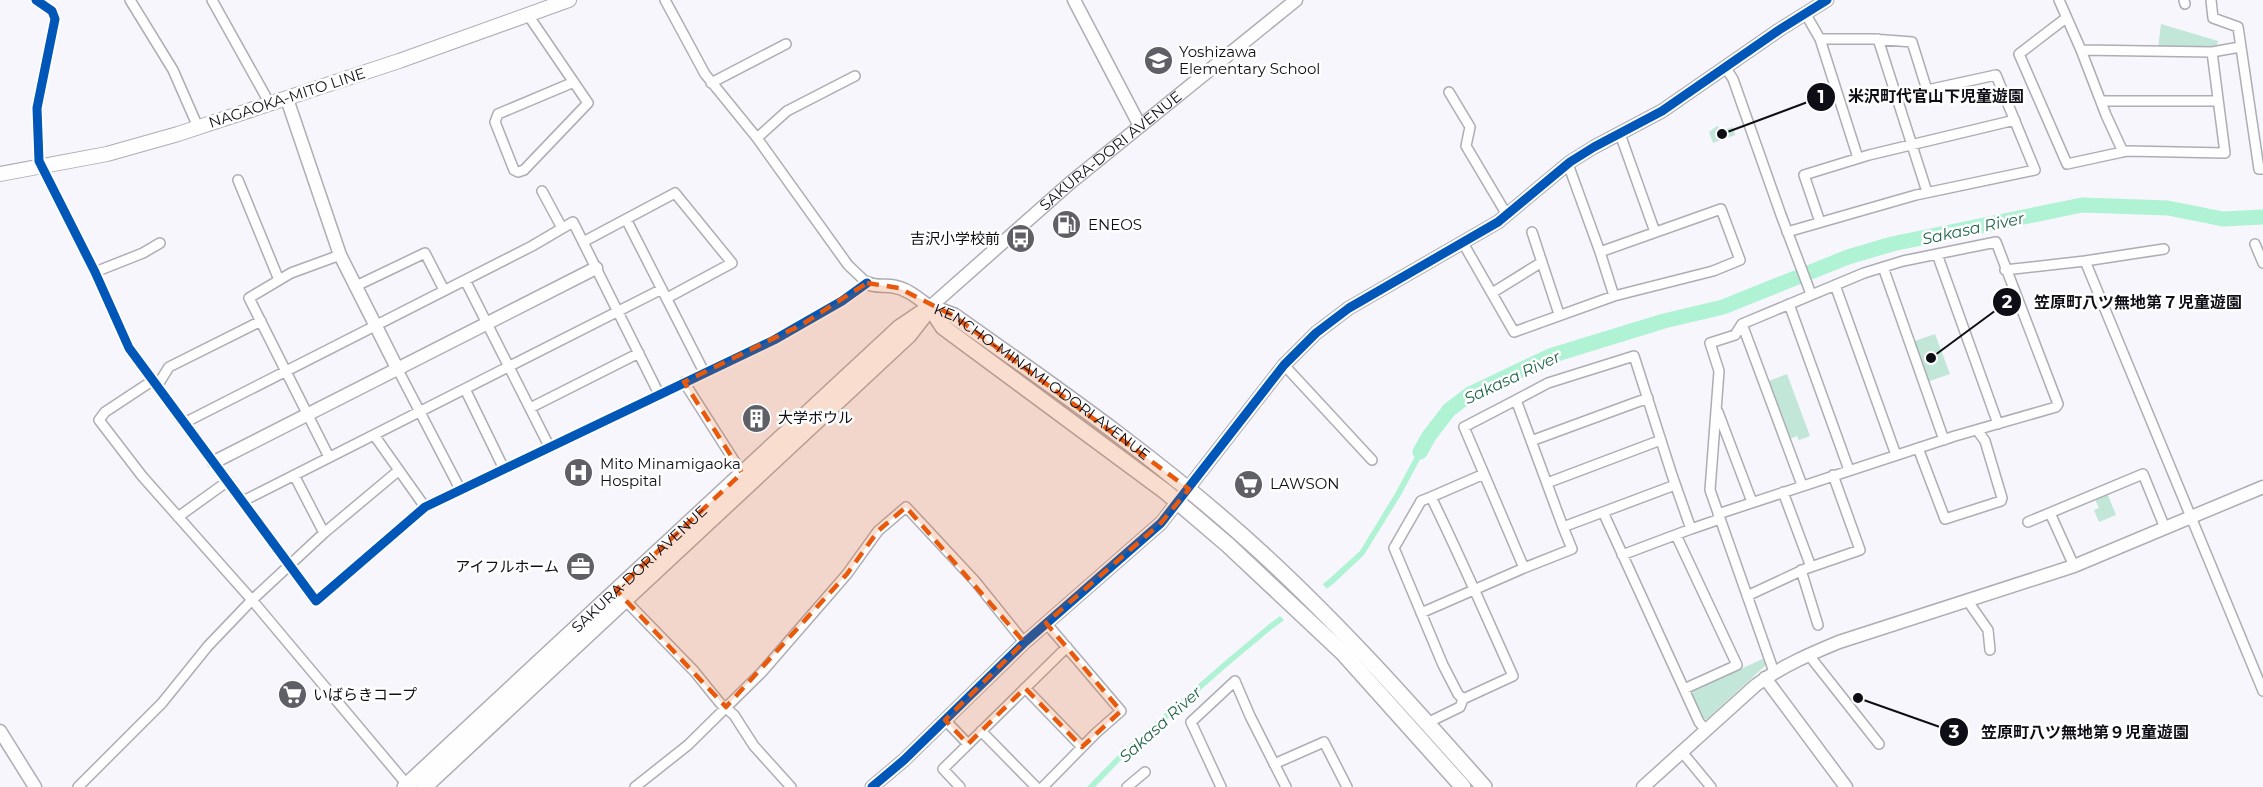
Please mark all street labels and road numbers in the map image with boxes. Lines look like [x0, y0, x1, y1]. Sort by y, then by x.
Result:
street label: NAGAOKA-MITO LINE [206, 63, 368, 132]
street label: SAKURA-DORI AVENUE [1035, 86, 1185, 215]
street label: KENCHO-MINAMI ODORI AVENUE [931, 299, 1154, 464]
street label: SAKURA-DORI AVENUE [567, 501, 711, 637]

